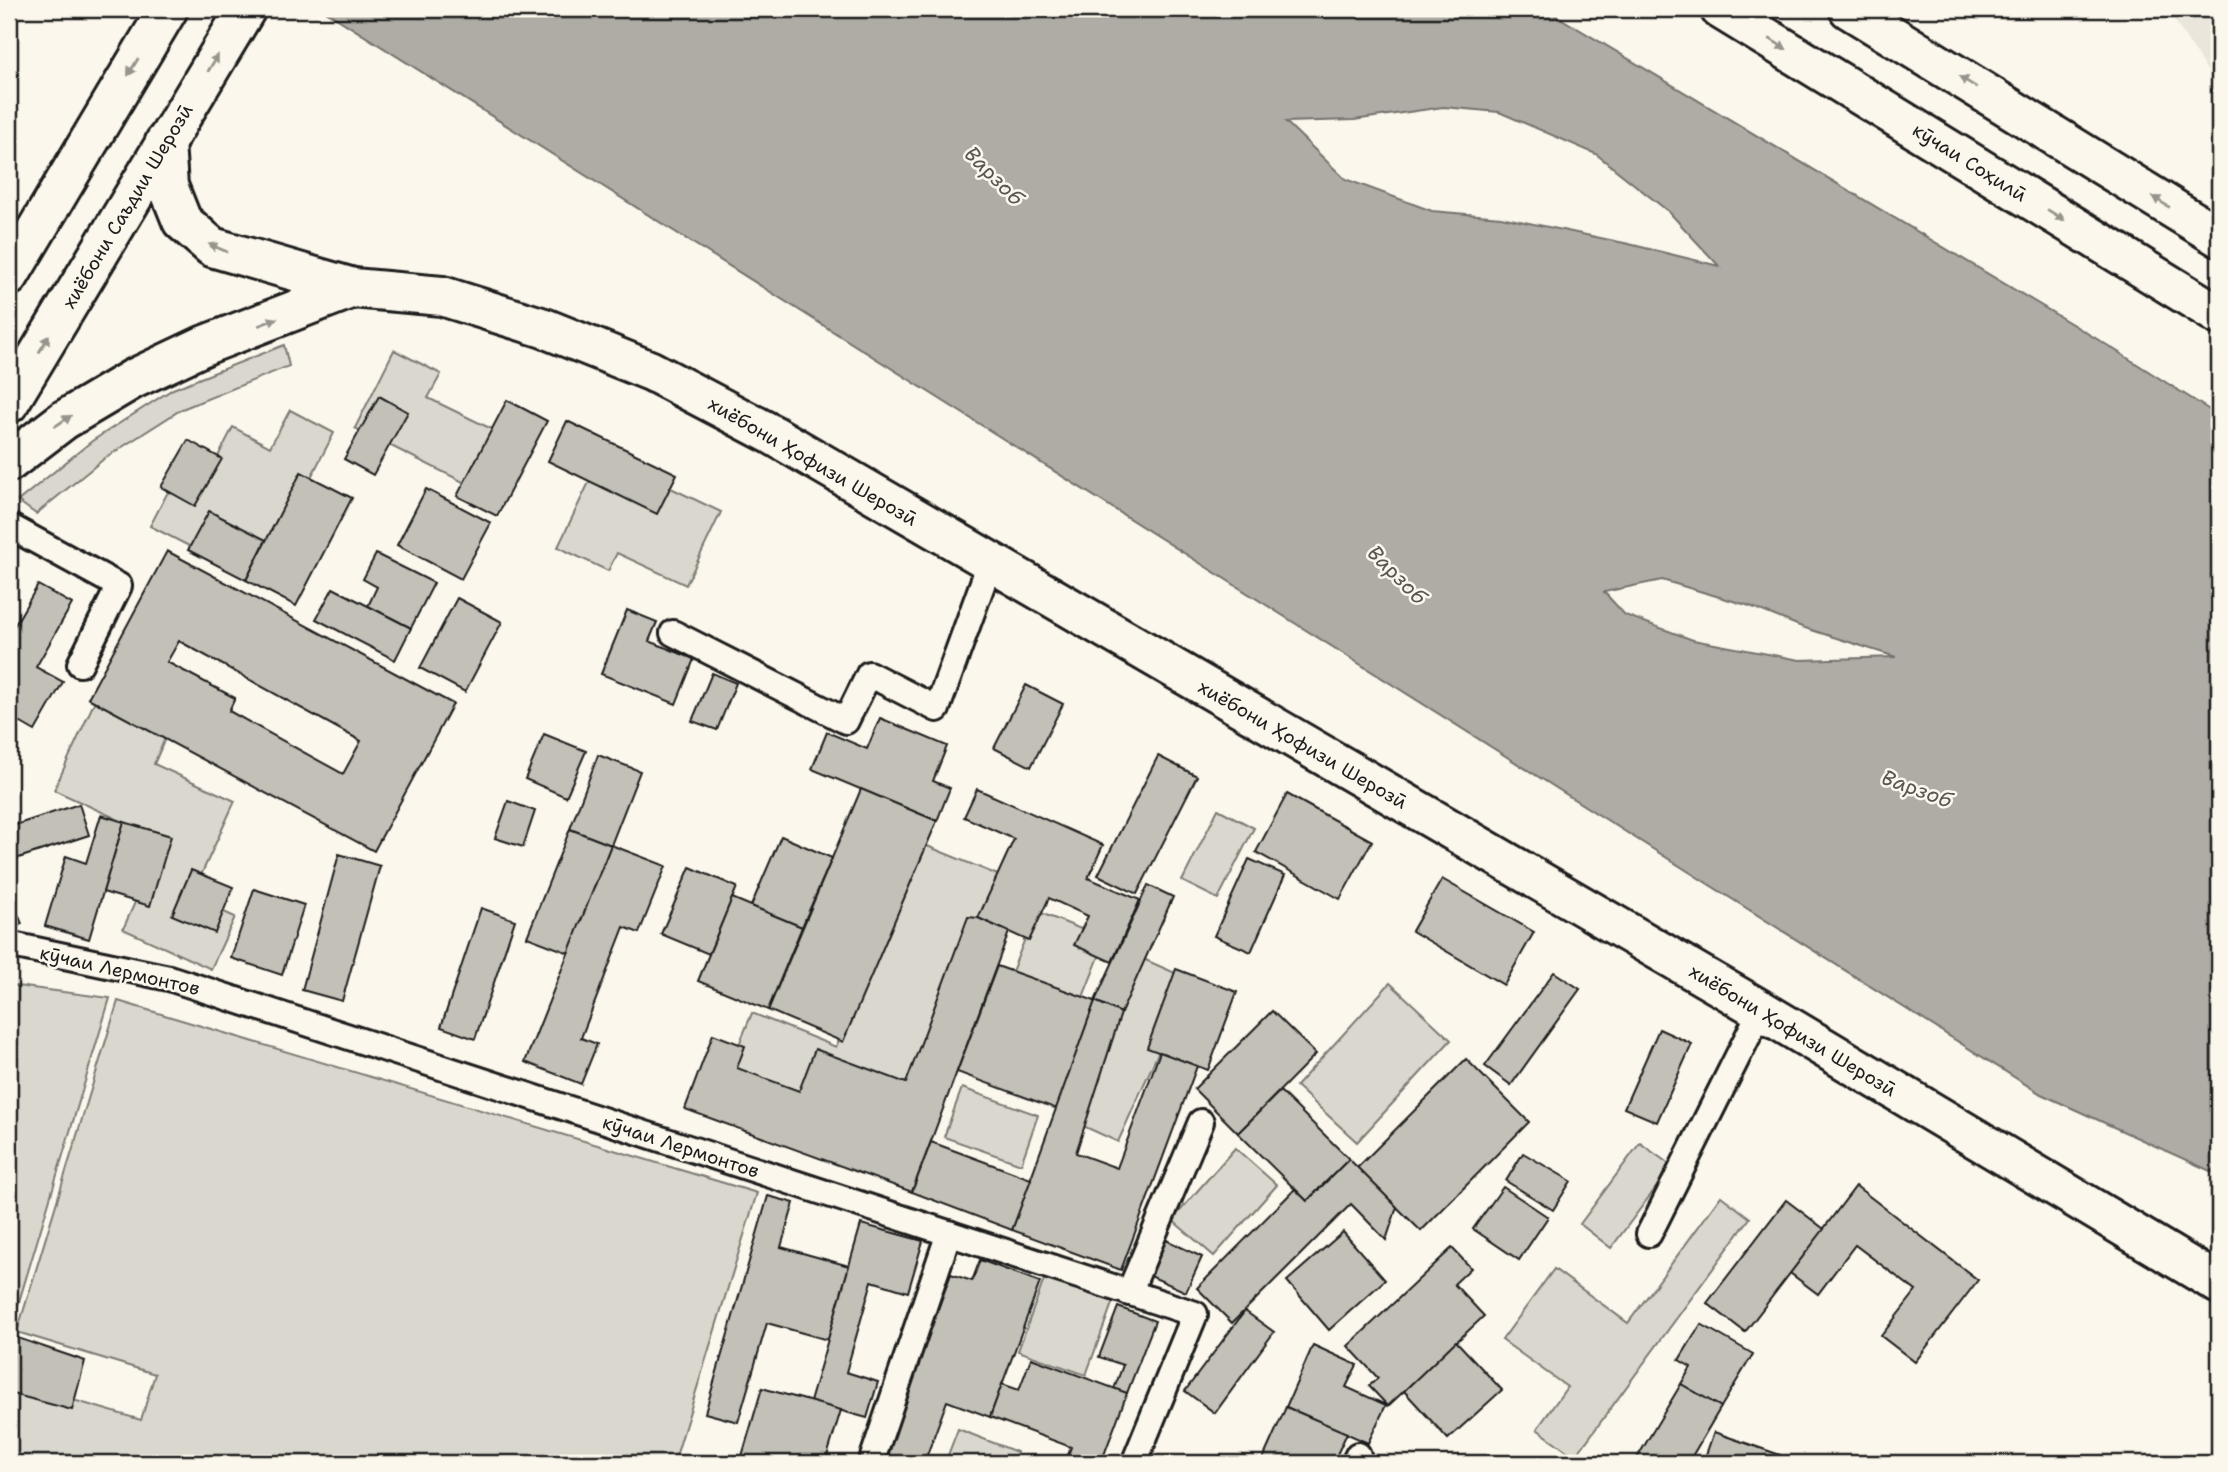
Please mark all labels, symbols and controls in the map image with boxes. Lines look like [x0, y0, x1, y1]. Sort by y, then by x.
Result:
one-way arrow [1769, 38, 1788, 51]
one-way arrow [207, 53, 220, 72]
one-way arrow [127, 58, 140, 77]
one-way arrow [1958, 75, 1977, 88]
street label: хиёбони Саъдии Шерозӣ [56, 99, 199, 313]
street label: кӯчаи Соҳилӣ [1908, 117, 2032, 208]
water label: Варзоб [958, 140, 1031, 213]
one-way arrow [2152, 195, 2171, 208]
one-way arrow [2046, 208, 2065, 221]
one-way arrow [207, 242, 228, 253]
one-way arrow [257, 317, 278, 328]
one-way arrow [38, 335, 50, 354]
street label: хиёбони Ҳофизи Шерозӣ [704, 391, 922, 532]
one-way arrow [54, 415, 73, 428]
water label: Варзоб [1361, 539, 1434, 612]
street label: хиёбони Ҳофизи Шерозӣ [1194, 674, 1412, 815]
water label: Варзоб [1878, 763, 1957, 815]
street label: кӯчаи Лермонтов [37, 940, 202, 1001]
street label: хиёбони Ҳофизи Шерозӣ [1685, 959, 1901, 1102]
street label: кӯчаи Лермонтов [599, 1109, 762, 1184]

